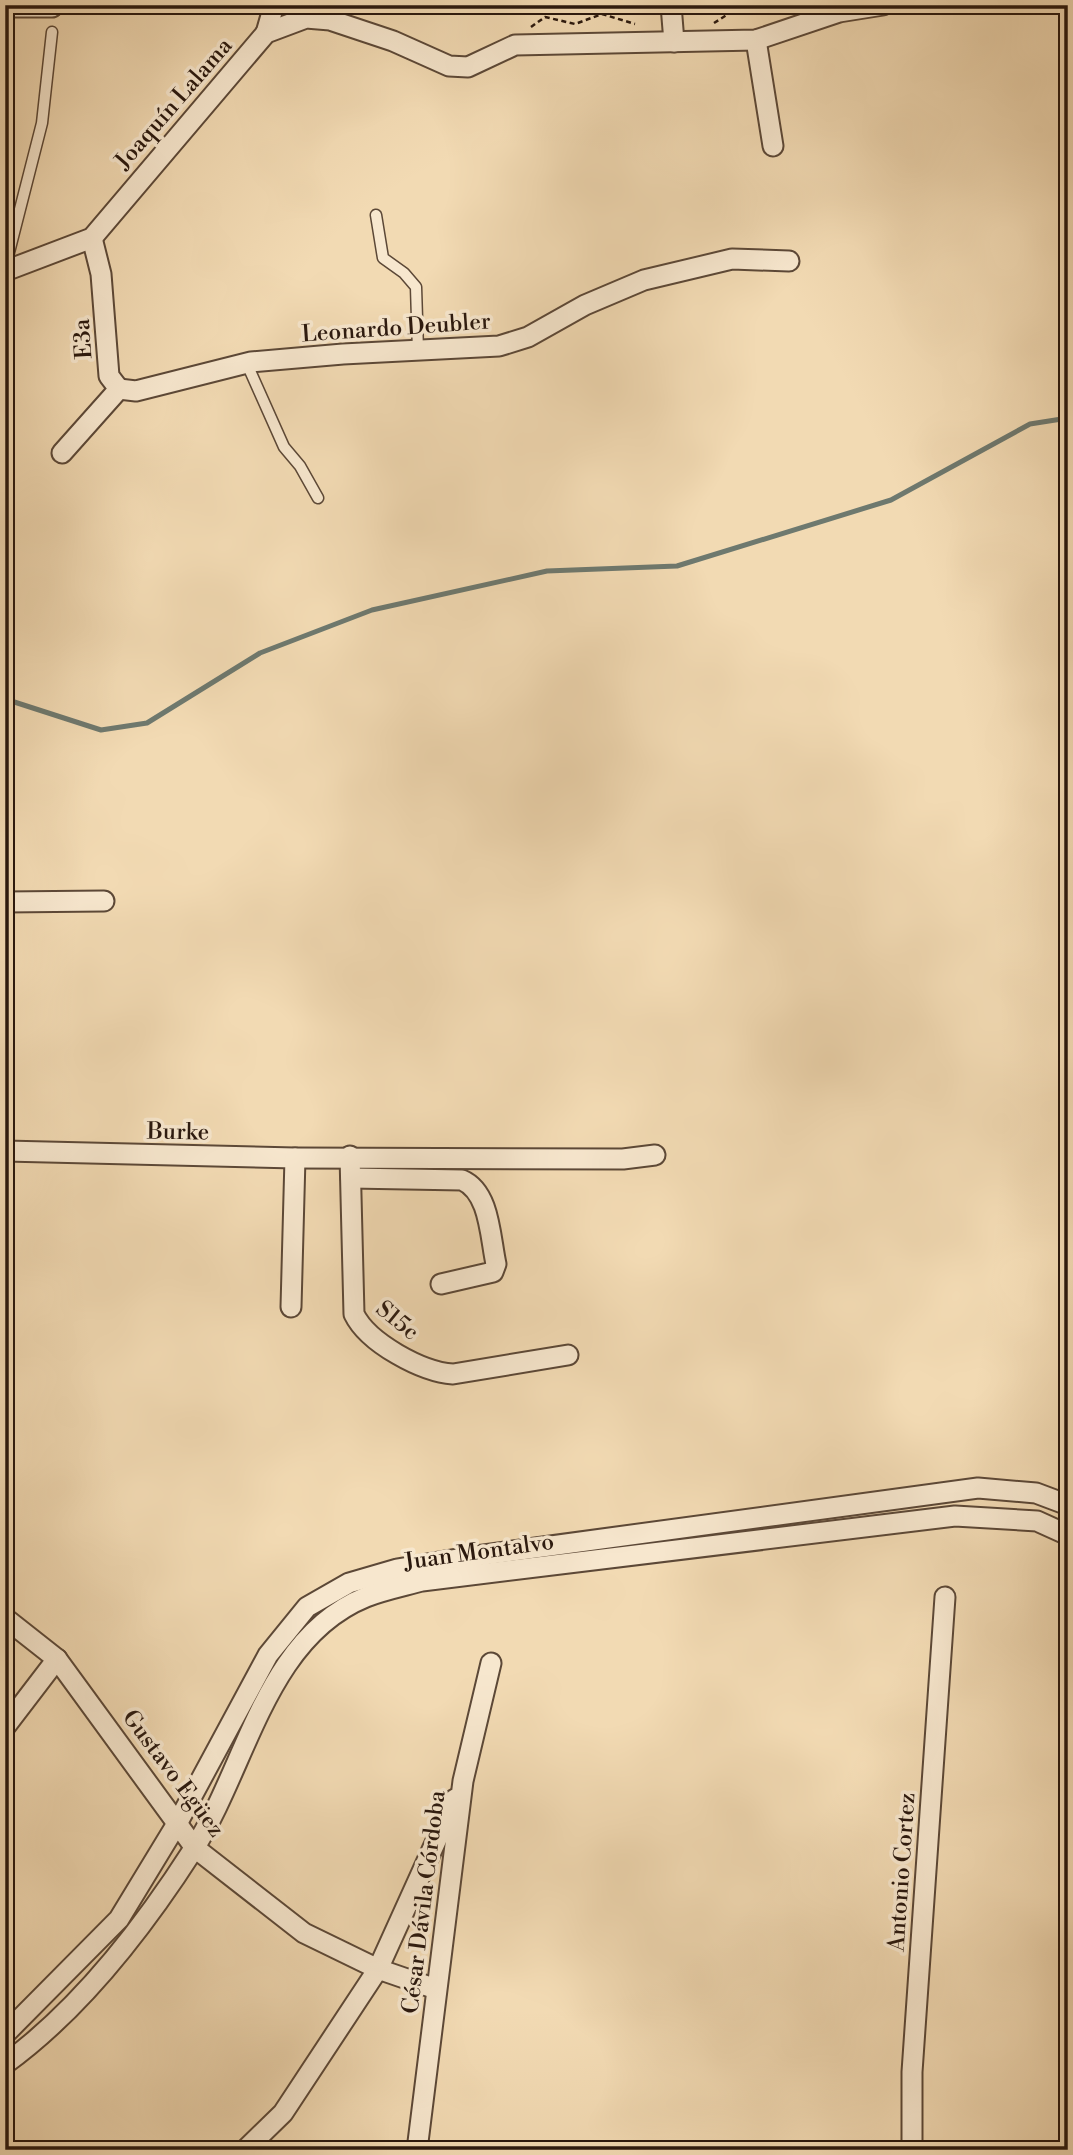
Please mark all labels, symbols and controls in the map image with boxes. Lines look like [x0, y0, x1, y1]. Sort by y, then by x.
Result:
street label: Joaquín Lalama [108, 32, 239, 176]
street label: Leonardo Deubler [300, 307, 492, 349]
street label: E3a [68, 318, 98, 360]
street label: Burke [146, 1117, 209, 1147]
street label: S15c [370, 1295, 425, 1347]
street label: Juan Montalvo [401, 1528, 556, 1576]
street label: Gustavo Egüez [116, 1704, 230, 1843]
street label: César Dávila Córdoba [396, 1789, 452, 2015]
street label: Antonio Cortez [882, 1792, 922, 1953]

